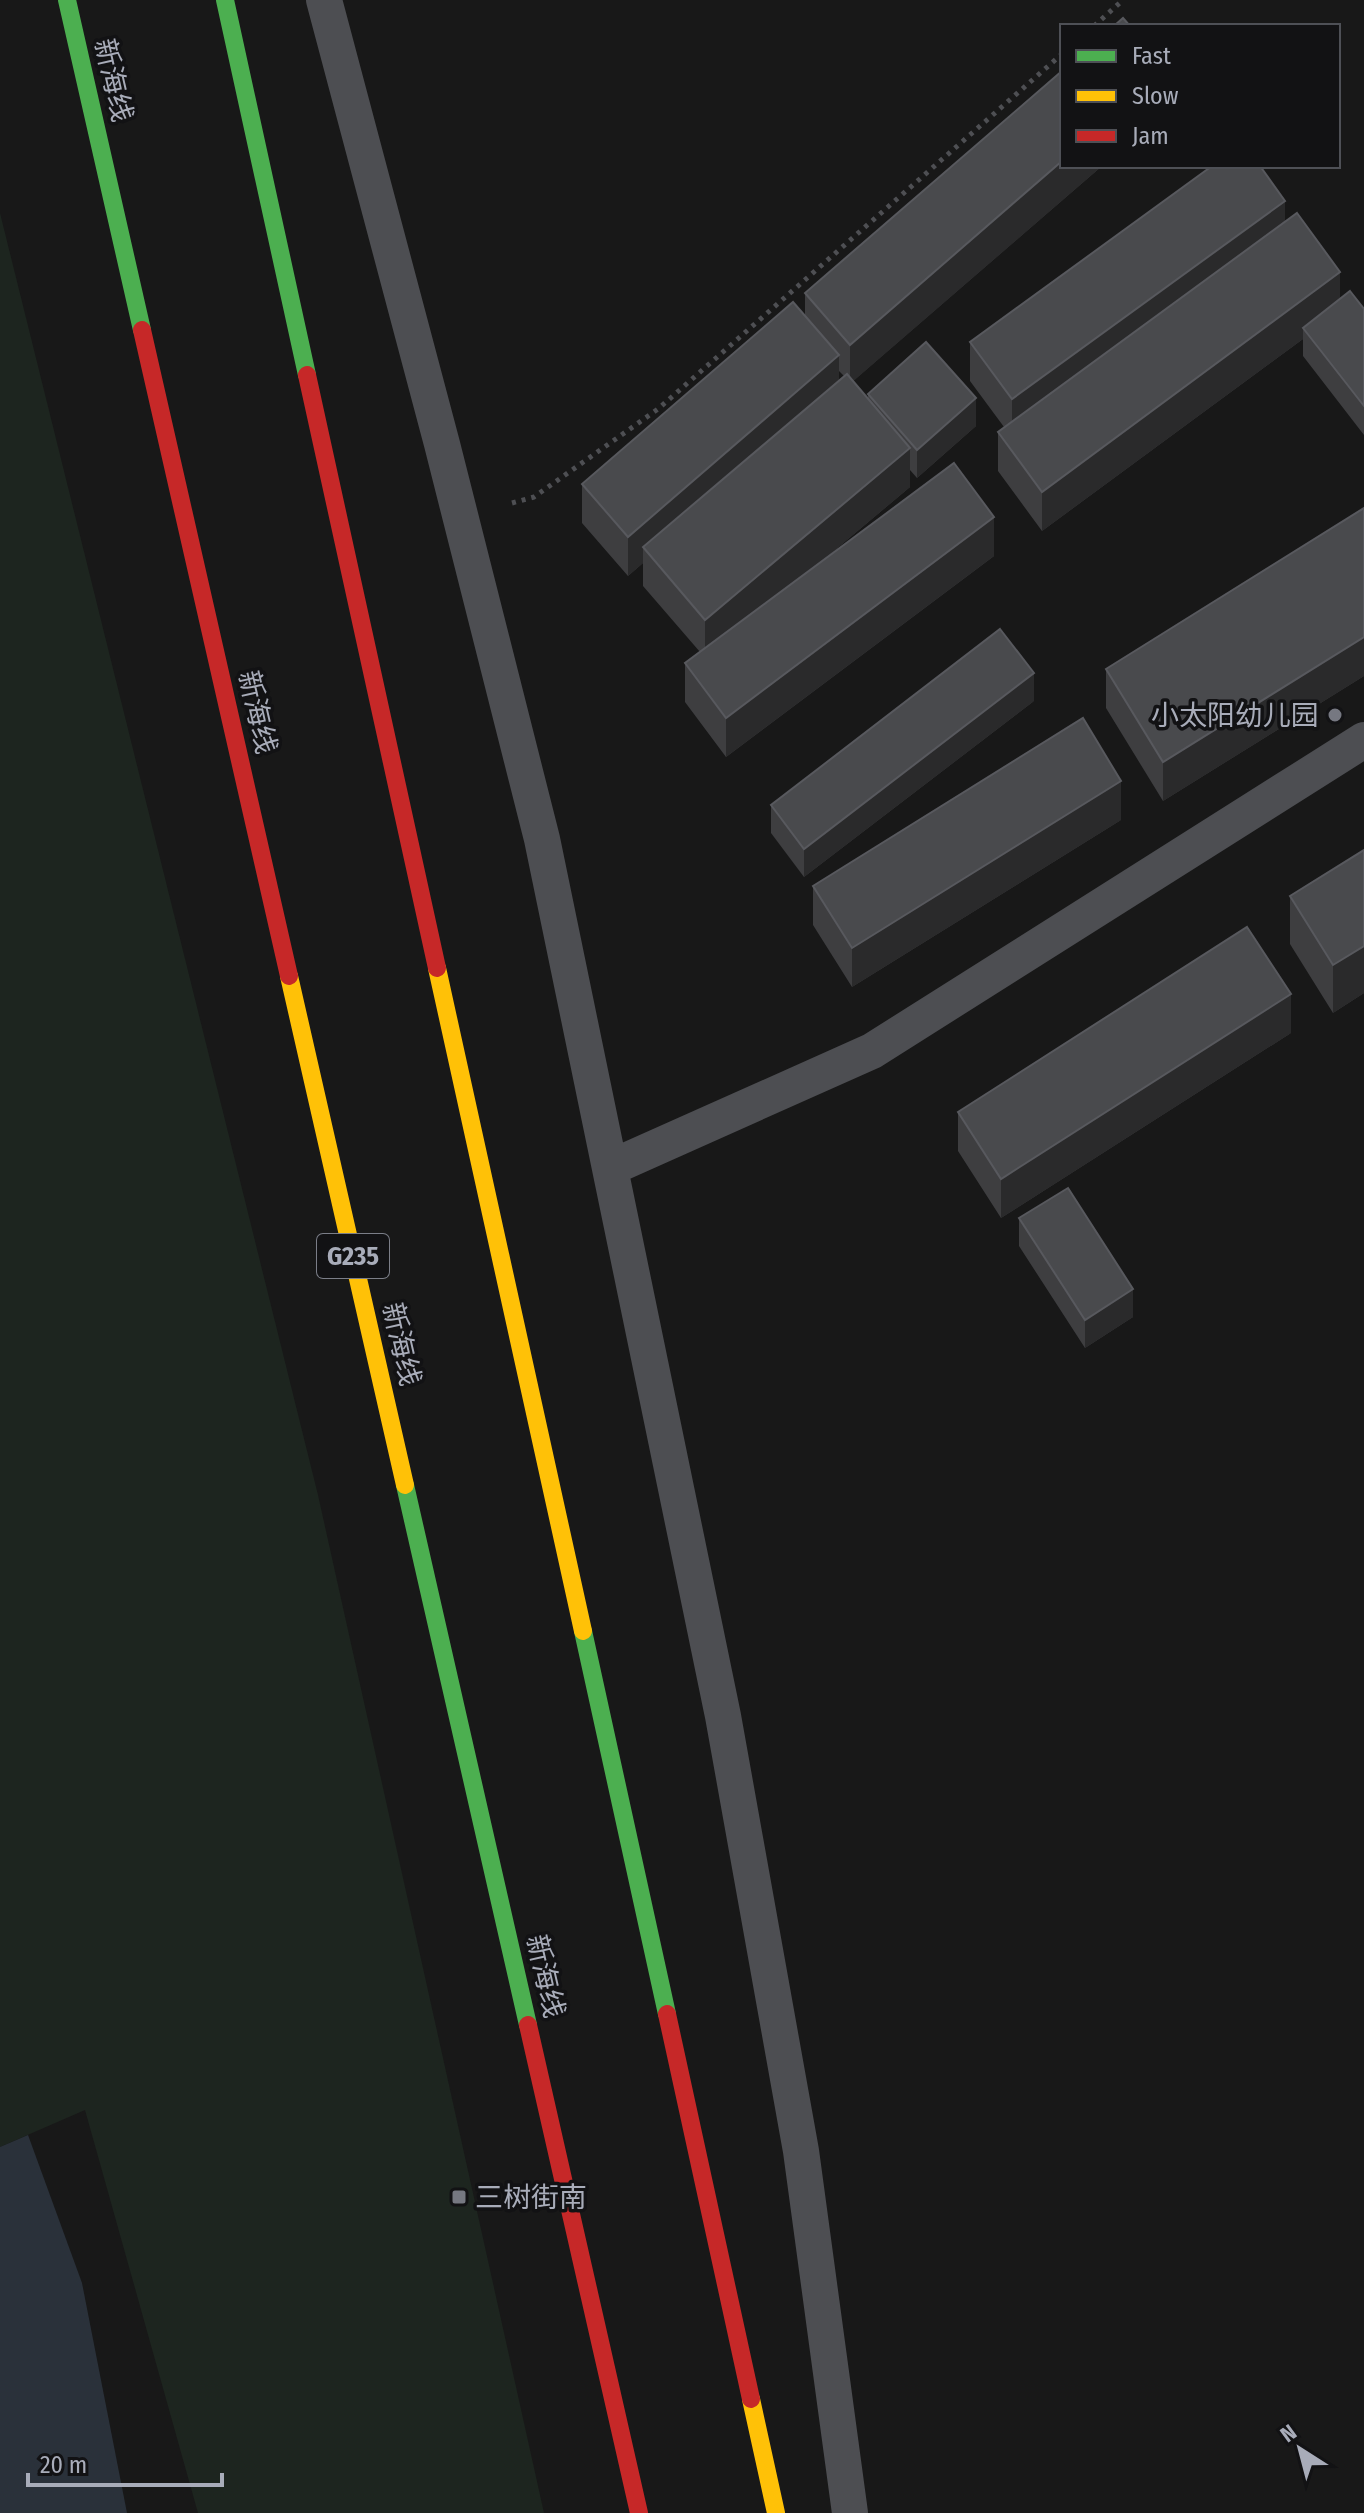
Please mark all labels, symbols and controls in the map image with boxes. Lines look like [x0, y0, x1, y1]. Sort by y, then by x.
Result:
legend [1060, 24, 1340, 168]
street label: 新海线 [88, 35, 139, 125]
text: Fast [1132, 42, 1171, 70]
text: Slow [1132, 82, 1179, 110]
text: Jam [1132, 122, 1169, 150]
street label: 新海线 [232, 667, 283, 757]
place label: 小太阳幼儿园 [1151, 699, 1319, 732]
marker: 小太阳幼儿园 [1326, 706, 1344, 724]
road number: G235 [317, 1234, 389, 1278]
street label: 新海线 [376, 1299, 427, 1389]
street label: 新海线 [520, 1931, 571, 2021]
place label: 三树街南 [475, 2181, 587, 2214]
marker: 三树街南 [450, 2188, 468, 2206]
north arrow [1260, 2409, 1340, 2489]
text: N [1275, 2418, 1302, 2448]
scale bar [28, 2437, 222, 2487]
text: 20 m [40, 2451, 87, 2479]

